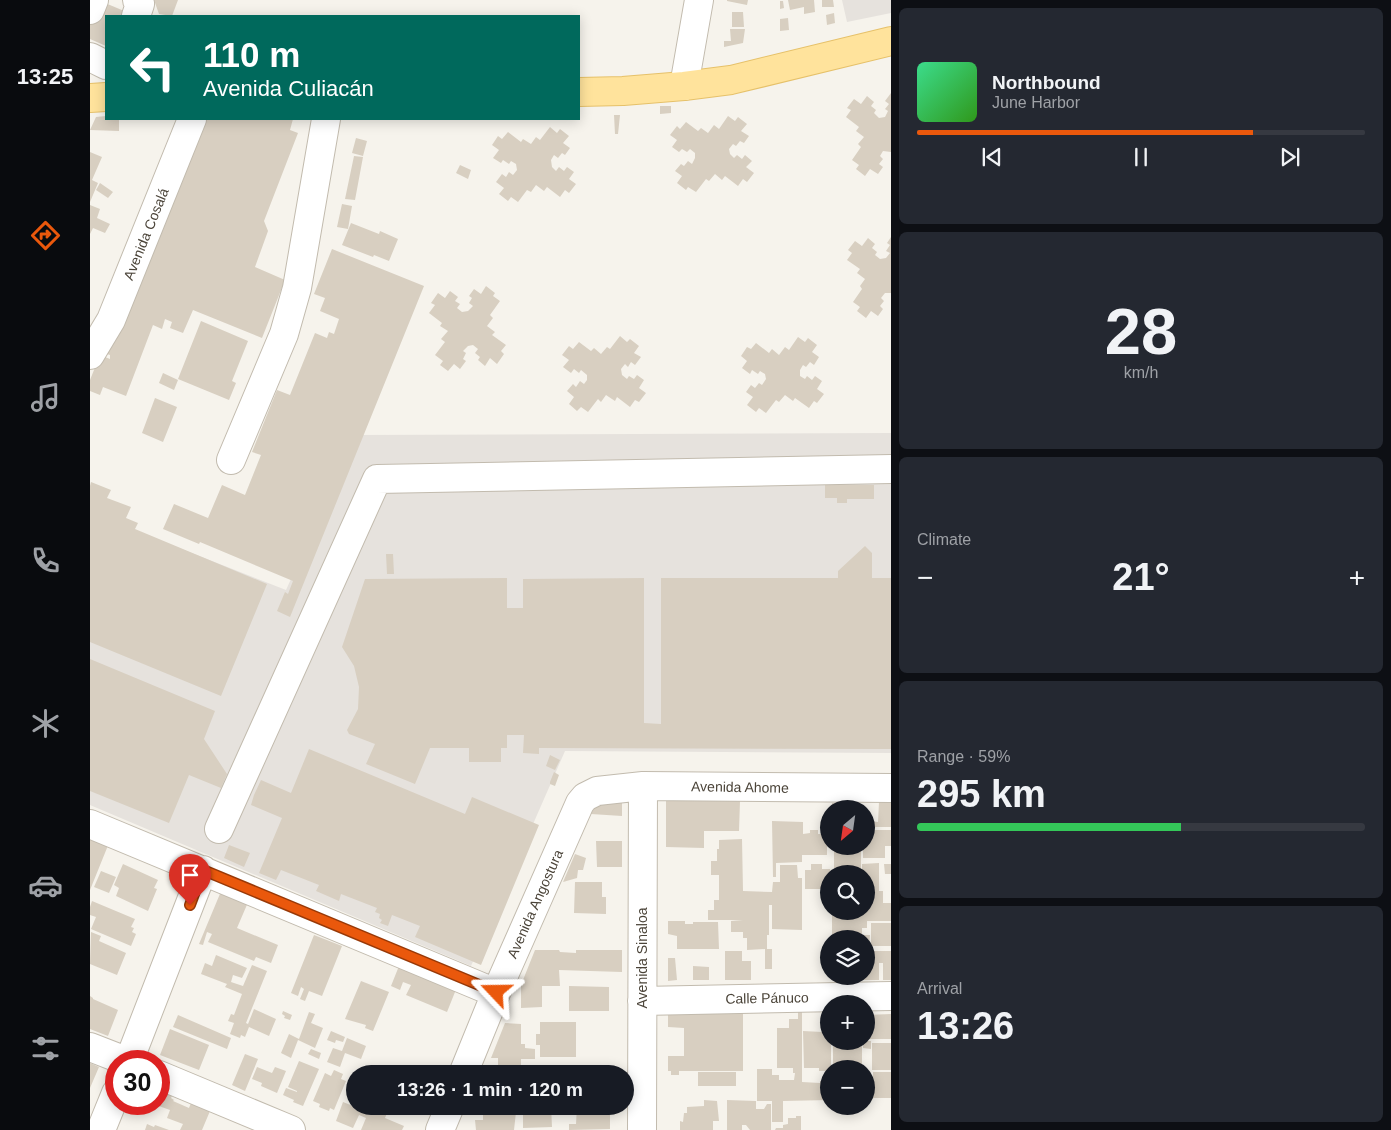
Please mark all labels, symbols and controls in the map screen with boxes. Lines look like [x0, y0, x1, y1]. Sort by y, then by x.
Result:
icon: left [120, 35, 185, 100]
text: 110 m [203, 35, 300, 74]
text: 13:25 [17, 64, 73, 89]
text: Northbound [992, 72, 1101, 93]
text: Avenida Culiacán [203, 76, 374, 101]
text: June Harbor [992, 94, 1080, 111]
icon: previous [978, 143, 1006, 171]
icon: pause [1127, 143, 1155, 171]
icon: next [1276, 143, 1304, 171]
street label: Avenida Cosalá [120, 185, 172, 282]
icon: directions [28, 218, 63, 253]
text: 28 [1105, 295, 1177, 368]
text: km/h [1124, 364, 1158, 381]
icon: music [28, 380, 63, 415]
text: Climate [917, 531, 971, 548]
icon: phone [28, 543, 63, 578]
text: 21° [1112, 556, 1170, 598]
text: − [917, 562, 933, 593]
text: + [1349, 562, 1365, 593]
icon: climate [28, 706, 63, 741]
text: Range · 59% [917, 748, 1010, 765]
text: 295 km [917, 773, 1046, 815]
street label: Avenida Ahome [691, 778, 789, 796]
north arrow [820, 800, 875, 855]
map controls [820, 800, 875, 1115]
street label: Avenida Angostura [504, 847, 566, 961]
pin [169, 854, 211, 905]
icon: arrive [176, 861, 204, 889]
button: search [820, 865, 875, 920]
icon: car [28, 868, 63, 903]
street label: Avenida Sinaloa [634, 907, 650, 1008]
button: layers [820, 930, 875, 985]
position arrow [469, 965, 521, 1017]
text: Arrival [917, 980, 962, 997]
street label: Calle Pánuco [725, 989, 809, 1007]
button: + [820, 995, 875, 1050]
text: 13:26 [917, 1005, 1014, 1047]
icon: filters [28, 1031, 63, 1066]
speed limit sign: 30 [105, 1050, 170, 1115]
button: − [820, 1060, 875, 1115]
text: 13:26 · 1 min · 120 m [397, 1079, 583, 1100]

